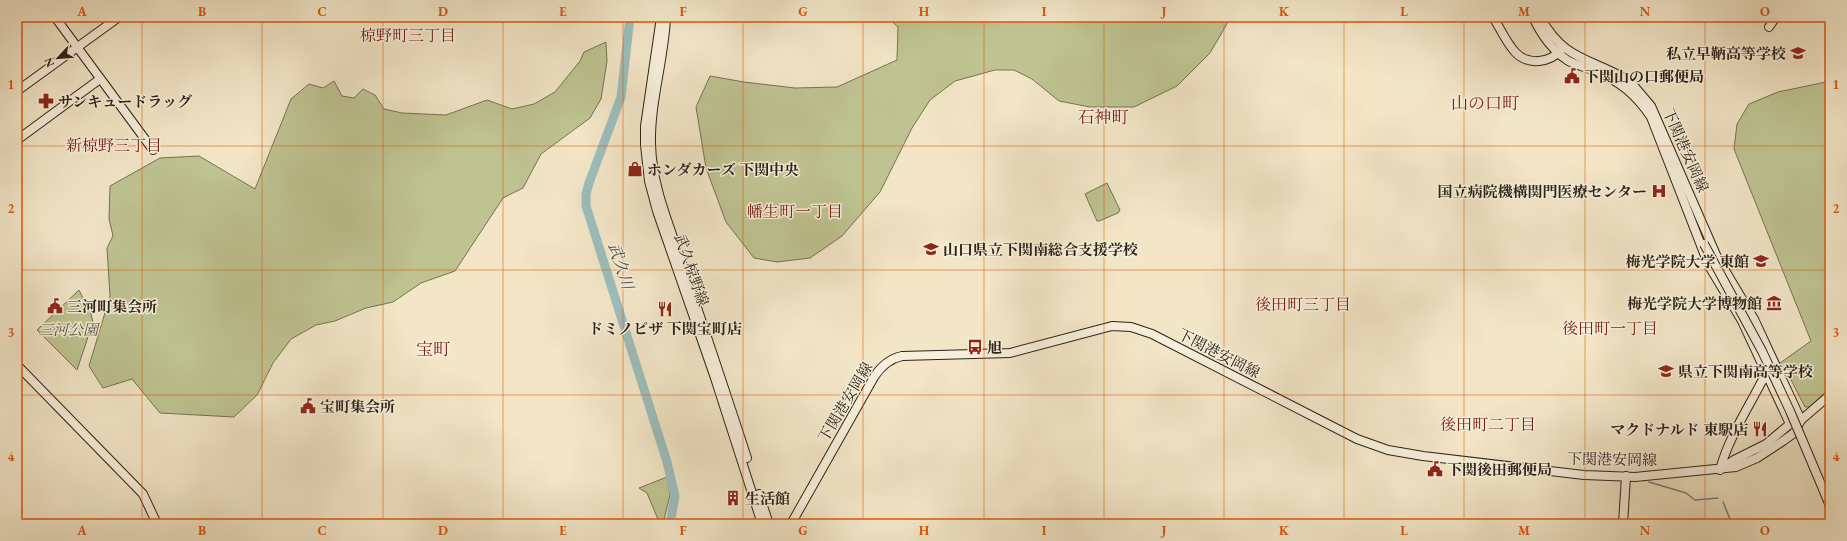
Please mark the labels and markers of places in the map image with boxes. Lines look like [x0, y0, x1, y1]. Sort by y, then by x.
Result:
place label: 私立早鞆高等学校 [1666, 44, 1786, 63]
school or university icon: 私立早鞆高等学校 [1789, 44, 1807, 62]
public building icon: 下関山の口郵便局 [1563, 67, 1581, 85]
place label: 下関山の口郵便局 [1584, 67, 1704, 86]
pharmacy icon: サンキュードラッグ [37, 92, 55, 110]
place label: サンキュードラッグ [58, 92, 192, 111]
shop icon: ホンダカーズ 下関中央 [626, 160, 644, 178]
place label: ホンダカーズ 下関中央 [647, 160, 799, 179]
place label: 国立病院機構関門医療センター [1438, 182, 1647, 201]
hospital icon: 国立病院機構関門医療センター [1650, 182, 1668, 200]
school or university icon: 山口県立下関南総合支援学校 [922, 240, 940, 258]
place label: 山口県立下関南総合支援学校 [943, 240, 1138, 259]
place label: 梅光学院大学 東館 [1625, 252, 1749, 271]
school or university icon: 梅光学院大学 東館 [1752, 252, 1770, 270]
place label: 梅光学院大学博物館 [1627, 294, 1762, 313]
museum icon: 梅光学院大学博物館 [1765, 294, 1783, 312]
public building icon: 三河町集会所 [46, 297, 64, 315]
place label: 三河町集会所 [67, 297, 157, 316]
restaurant icon: ドミノピザ 下関宝町店 [656, 300, 674, 318]
place label: ドミノピザ 下関宝町店 [588, 319, 742, 338]
bus stop icon: 旭 [966, 338, 984, 356]
place label: 旭 [987, 338, 1002, 357]
school or university icon: 県立下関南高等学校 [1657, 362, 1675, 380]
place label: 県立下関南高等学校 [1678, 362, 1813, 381]
public building icon: 宝町集会所 [299, 397, 317, 415]
place label: 宝町集会所 [320, 397, 395, 416]
place label: マクドナルド 東駅店 [1610, 420, 1748, 439]
restaurant icon: マクドナルド 東駅店 [1751, 420, 1769, 438]
public building icon: 下関後田郵便局 [1426, 460, 1444, 478]
place label: 下関後田郵便局 [1447, 460, 1552, 479]
building icon: 生活館 [724, 489, 742, 507]
place label: 生活館 [745, 489, 790, 508]

